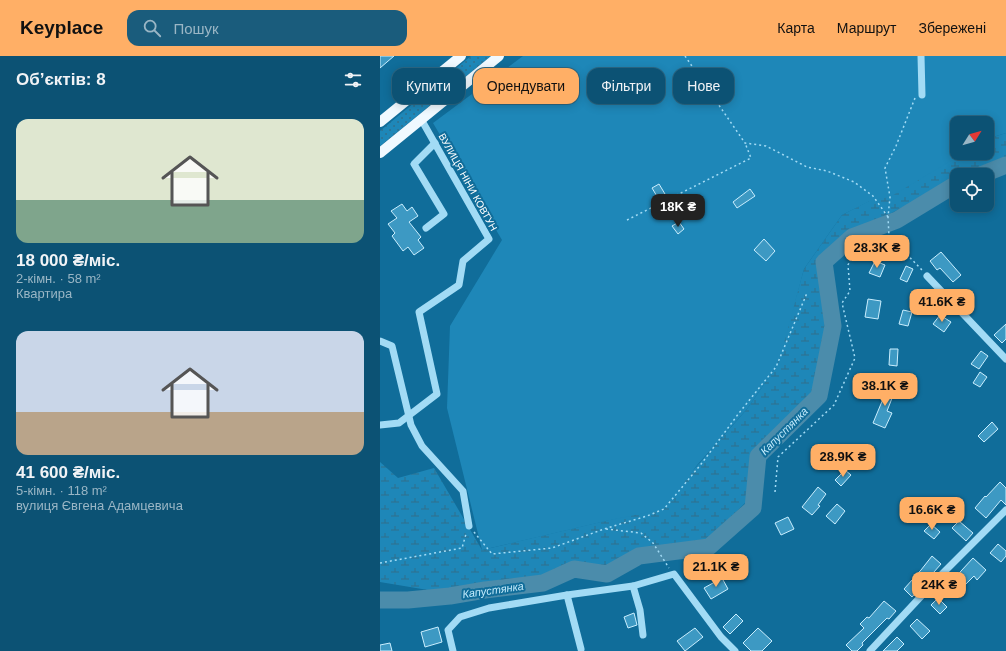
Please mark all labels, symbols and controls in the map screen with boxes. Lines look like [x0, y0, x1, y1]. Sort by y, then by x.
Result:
search box [127, 10, 407, 46]
text: Keyplace [20, 17, 103, 38]
icon: search [141, 17, 163, 39]
text: Пошук [173, 20, 219, 37]
text: Карта [777, 20, 815, 36]
text: Маршрут [837, 20, 896, 36]
text: Збережені [918, 20, 986, 36]
chip: Купити [392, 68, 465, 104]
chip: Орендувати [473, 68, 579, 104]
chip: Фільтри [587, 68, 665, 104]
chip: Нове [673, 68, 734, 104]
icon: filters [342, 69, 364, 91]
text: Об’єктів: 8 [16, 70, 106, 89]
north arrow [950, 116, 994, 160]
map controls [950, 116, 994, 212]
street label: ВУЛИЦЯ НІНИ КОВТУН [437, 131, 499, 233]
icon: home [154, 145, 226, 217]
button: locate [950, 168, 994, 212]
pin: 18K ₴ [650, 194, 706, 228]
text: 18K ₴ [660, 199, 696, 214]
pin: 28.3K ₴ [840, 235, 914, 269]
text: 28.3K ₴ [854, 240, 900, 255]
text: 18 000 ₴/міс. [16, 251, 120, 270]
text: 2-кімн. · 58 m² [16, 271, 101, 286]
text: Квартира [16, 286, 72, 301]
pin: 41.6K ₴ [905, 289, 979, 323]
text: 41.6K ₴ [919, 294, 965, 309]
icon: home [154, 357, 226, 429]
pin: 38.1K ₴ [848, 373, 922, 407]
text: 38.1K ₴ [862, 378, 908, 393]
water label: Капустянка [758, 405, 810, 457]
pin: 28.9K ₴ [806, 444, 880, 478]
text: 28.9K ₴ [820, 449, 866, 464]
text: 41 600 ₴/міс. [16, 463, 120, 482]
text: 5-кімн. · 118 m² [16, 483, 107, 498]
pin: 16.6K ₴ [895, 497, 969, 531]
text: вулиця Євгена Адамцевича [16, 498, 183, 513]
text: 16.6K ₴ [909, 502, 955, 517]
pin: 21.1K ₴ [679, 554, 753, 588]
text: 21.1K ₴ [693, 559, 739, 574]
pin: 24K ₴ [911, 572, 967, 606]
text: 24K ₴ [921, 577, 957, 592]
water label: Капустянка [462, 580, 524, 600]

